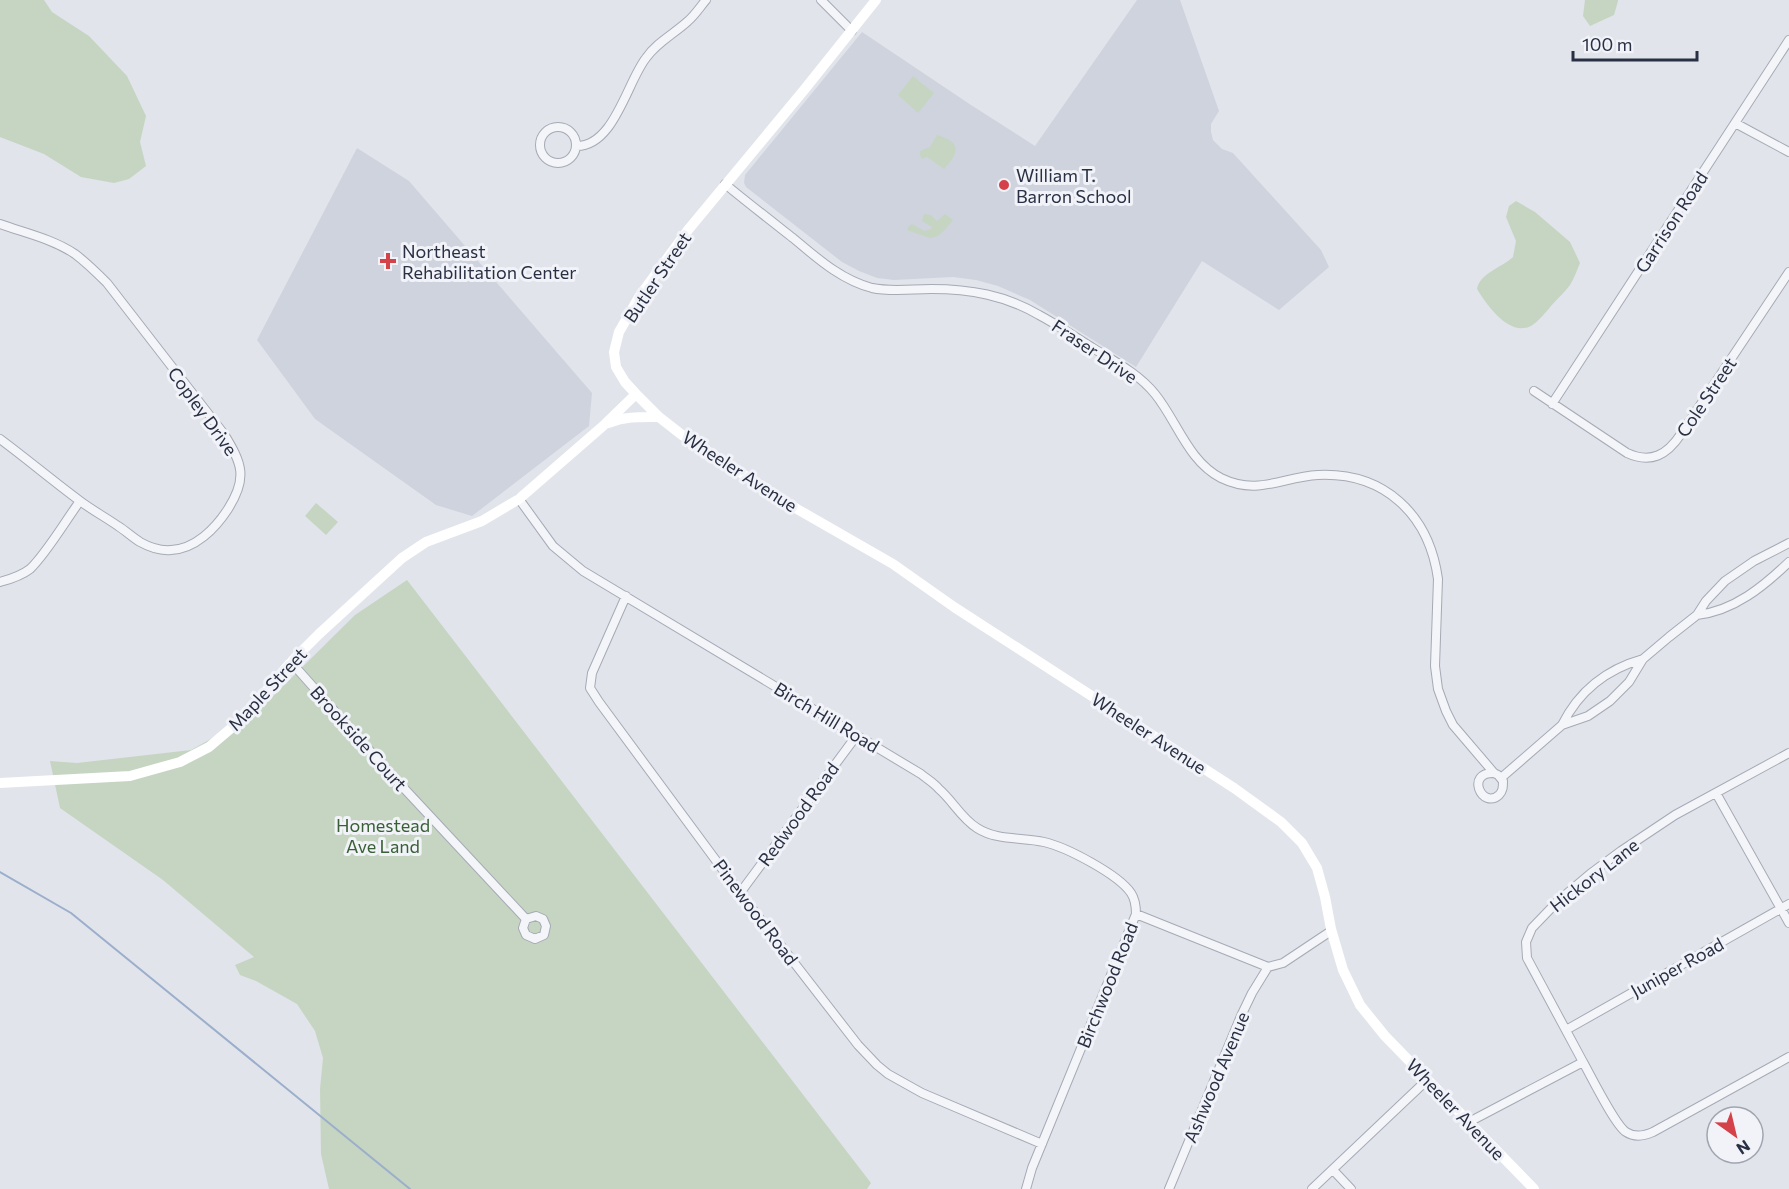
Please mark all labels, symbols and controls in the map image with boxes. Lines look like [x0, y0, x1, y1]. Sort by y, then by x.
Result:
scale bar [1573, 24, 1698, 62]
text: 100 m [1582, 33, 1632, 55]
place label: William T. Barron School [1016, 164, 1131, 207]
street label: Garrison Road [1630, 167, 1712, 277]
marker: William T. Barron School [997, 178, 1011, 192]
street label: Butler Street [619, 227, 695, 327]
place label: Northeast Rehabilitation Center [402, 240, 577, 283]
marker: Northeast Rehabilitation Center [379, 252, 397, 270]
street label: Fraser Drive [1048, 314, 1142, 388]
street label: Cole Street [1671, 353, 1741, 441]
street label: Copley Drive [164, 363, 242, 459]
street label: Wheeler Avenue [678, 426, 802, 516]
street label: Maple Street [223, 643, 311, 735]
street label: Birch Hill Road [771, 677, 883, 757]
street label: Brookside Court [306, 681, 412, 795]
street label: Wheeler Avenue [1087, 688, 1211, 778]
street label: Redwood Road [753, 758, 843, 870]
park label: Homestead Ave Land [336, 814, 430, 857]
street label: Hickory Lane [1545, 834, 1643, 916]
street label: Pinewood Road [709, 855, 803, 969]
street label: Birchwood Road [1072, 919, 1142, 1051]
street label: Juniper Road [1627, 932, 1727, 1002]
street label: Ashwood Avenue [1178, 1008, 1254, 1146]
street label: Wheeler Avenue [1402, 1054, 1510, 1164]
north arrow [1705, 1105, 1765, 1165]
text: N [1733, 1137, 1754, 1159]

